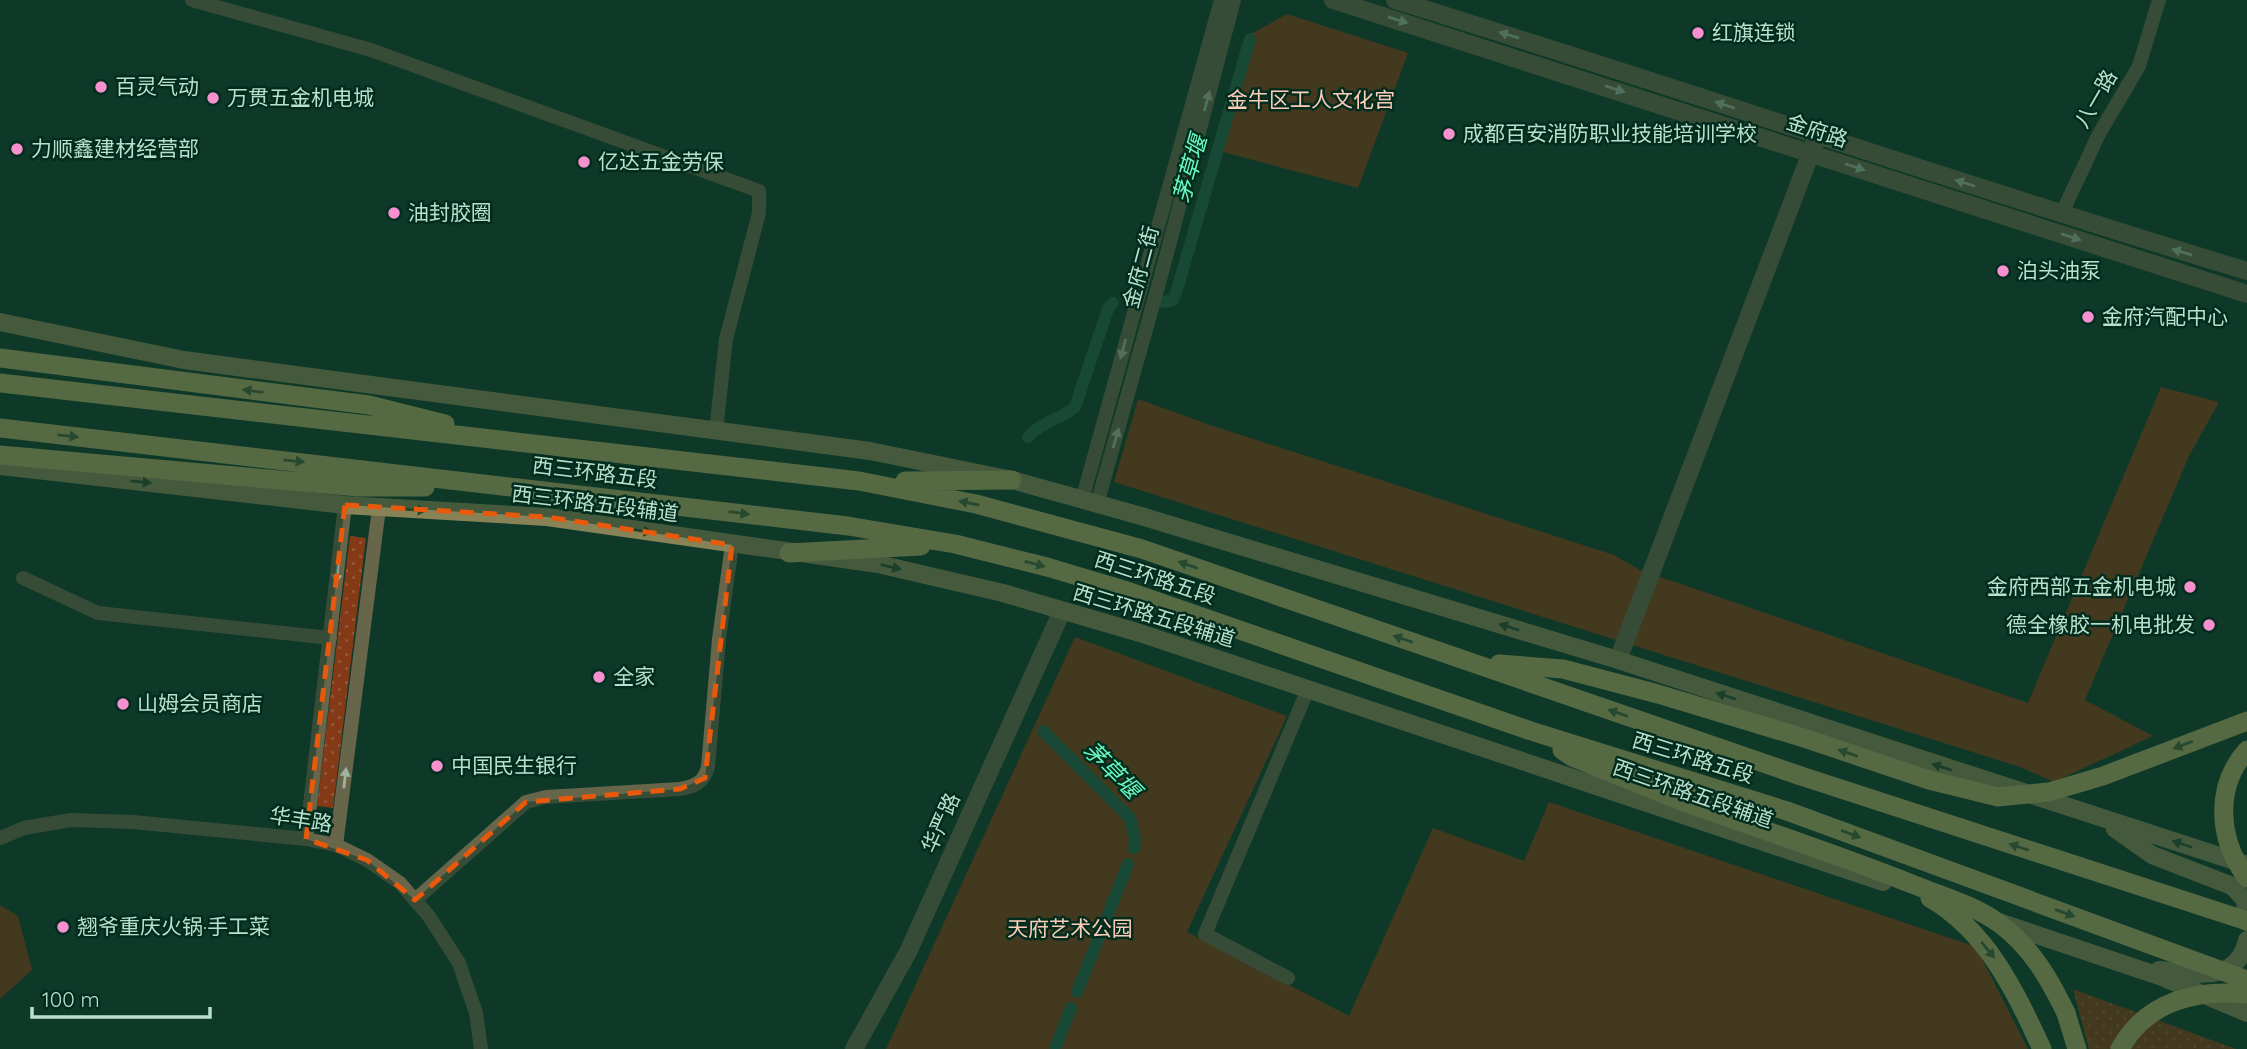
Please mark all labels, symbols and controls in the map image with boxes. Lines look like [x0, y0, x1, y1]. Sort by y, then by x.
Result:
one-way arrow [1388, 16, 1409, 26]
place label: 红旗连锁 [1712, 19, 1796, 45]
marker: 红旗连锁 [1690, 25, 1706, 41]
one-way arrow [1498, 30, 1519, 40]
street label: 八一路 [2068, 65, 2122, 132]
place label: 百灵气动 [115, 73, 199, 99]
marker: 百灵气动 [93, 79, 109, 95]
place label: 万贯五金机电城 [227, 84, 374, 110]
one-way arrow [1605, 84, 1626, 95]
park label: 金牛区工人文化宫 [1227, 86, 1395, 112]
one-way arrow [1202, 89, 1213, 111]
marker: 万贯五金机电城 [205, 90, 221, 106]
one-way arrow [1714, 99, 1735, 110]
street label: 金府路 [1783, 108, 1851, 152]
place label: 成都百安消防职业技能培训学校 [1463, 120, 1757, 146]
marker: 成都百安消防职业技能培训学校 [1441, 126, 1457, 142]
water label: 茅草堰 [1166, 128, 1214, 206]
place label: 力顺鑫建材经营部 [31, 135, 199, 161]
marker: 力顺鑫建材经营部 [9, 141, 25, 157]
place label: 亿达五金劳保 [598, 148, 724, 174]
marker: 亿达五金劳保 [576, 154, 592, 170]
one-way arrow [1844, 162, 1865, 173]
one-way arrow [1954, 178, 1975, 188]
place label: 油封胶圈 [408, 199, 492, 225]
marker: 油封胶圈 [386, 205, 402, 221]
street label: 金府二街 [1117, 223, 1163, 311]
one-way arrow [2061, 232, 2082, 243]
one-way arrow [2171, 246, 2192, 256]
place label: 泊头油泵 [2017, 257, 2101, 283]
marker: 泊头油泵 [1995, 263, 2011, 279]
place label: 金府汽配中心 [2102, 303, 2228, 329]
marker: 金府汽配中心 [2080, 309, 2096, 325]
one-way arrow [1117, 338, 1128, 360]
one-way arrow [242, 385, 264, 396]
one-way arrow [1111, 428, 1121, 449]
one-way arrow [57, 430, 79, 441]
street label: 西三环路五段 [531, 451, 659, 493]
one-way arrow [283, 456, 305, 467]
one-way arrow [130, 477, 152, 488]
street label: 西三环路五段辅道 [510, 480, 680, 526]
one-way arrow [958, 497, 980, 508]
one-way arrow [405, 505, 427, 516]
one-way arrow [728, 507, 750, 518]
one-way arrow [631, 526, 653, 537]
street label: 西三环路五段 [1091, 545, 1219, 609]
one-way arrow [1024, 559, 1046, 570]
one-way arrow [1177, 559, 1198, 570]
one-way arrow [332, 562, 343, 584]
one-way arrow [881, 562, 903, 573]
place label: 金府西部五金机电城 [1987, 573, 2176, 599]
street label: 西三环路五段辅道 [1070, 578, 1238, 652]
marker: 金府西部五金机电城 [2182, 579, 2198, 595]
place label: 德全橡胶一机电批发 [2006, 611, 2195, 637]
marker: 德全橡胶一机电批发 [2201, 617, 2217, 633]
one-way arrow [1498, 622, 1519, 632]
one-way arrow [1392, 633, 1413, 644]
place label: 全家 [613, 663, 655, 689]
marker: 全家 [591, 669, 607, 685]
place label: 山姆会员商店 [137, 690, 263, 716]
one-way arrow [1715, 690, 1736, 701]
marker: 山姆会员商店 [115, 696, 131, 712]
one-way arrow [1608, 707, 1629, 718]
street label: 西三环路五段 [1629, 726, 1757, 788]
water label: 茅草堰 [1078, 735, 1150, 807]
one-way arrow [2173, 740, 2194, 751]
one-way arrow [1837, 747, 1858, 758]
place label: 中国民生银行 [451, 752, 577, 778]
street label: 西三环路五段辅道 [1610, 753, 1777, 833]
marker: 中国民生银行 [429, 758, 445, 774]
one-way arrow [1932, 761, 1953, 771]
one-way arrow [339, 767, 350, 789]
street label: 华严路 [915, 789, 965, 857]
street label: 华丰路 [268, 801, 334, 837]
one-way arrow [1841, 829, 1862, 840]
one-way arrow [2171, 839, 2192, 849]
one-way arrow [2008, 841, 2029, 852]
one-way arrow [2054, 908, 2075, 919]
place label: 翘爷重庆火锅·手工菜 [77, 913, 270, 939]
park label: 天府艺术公园 [1007, 915, 1133, 941]
marker: 翘爷重庆火锅·手工菜 [55, 919, 71, 935]
one-way arrow [1980, 941, 1996, 959]
scale bar [32, 976, 210, 1020]
text: 100 m [42, 986, 100, 1012]

